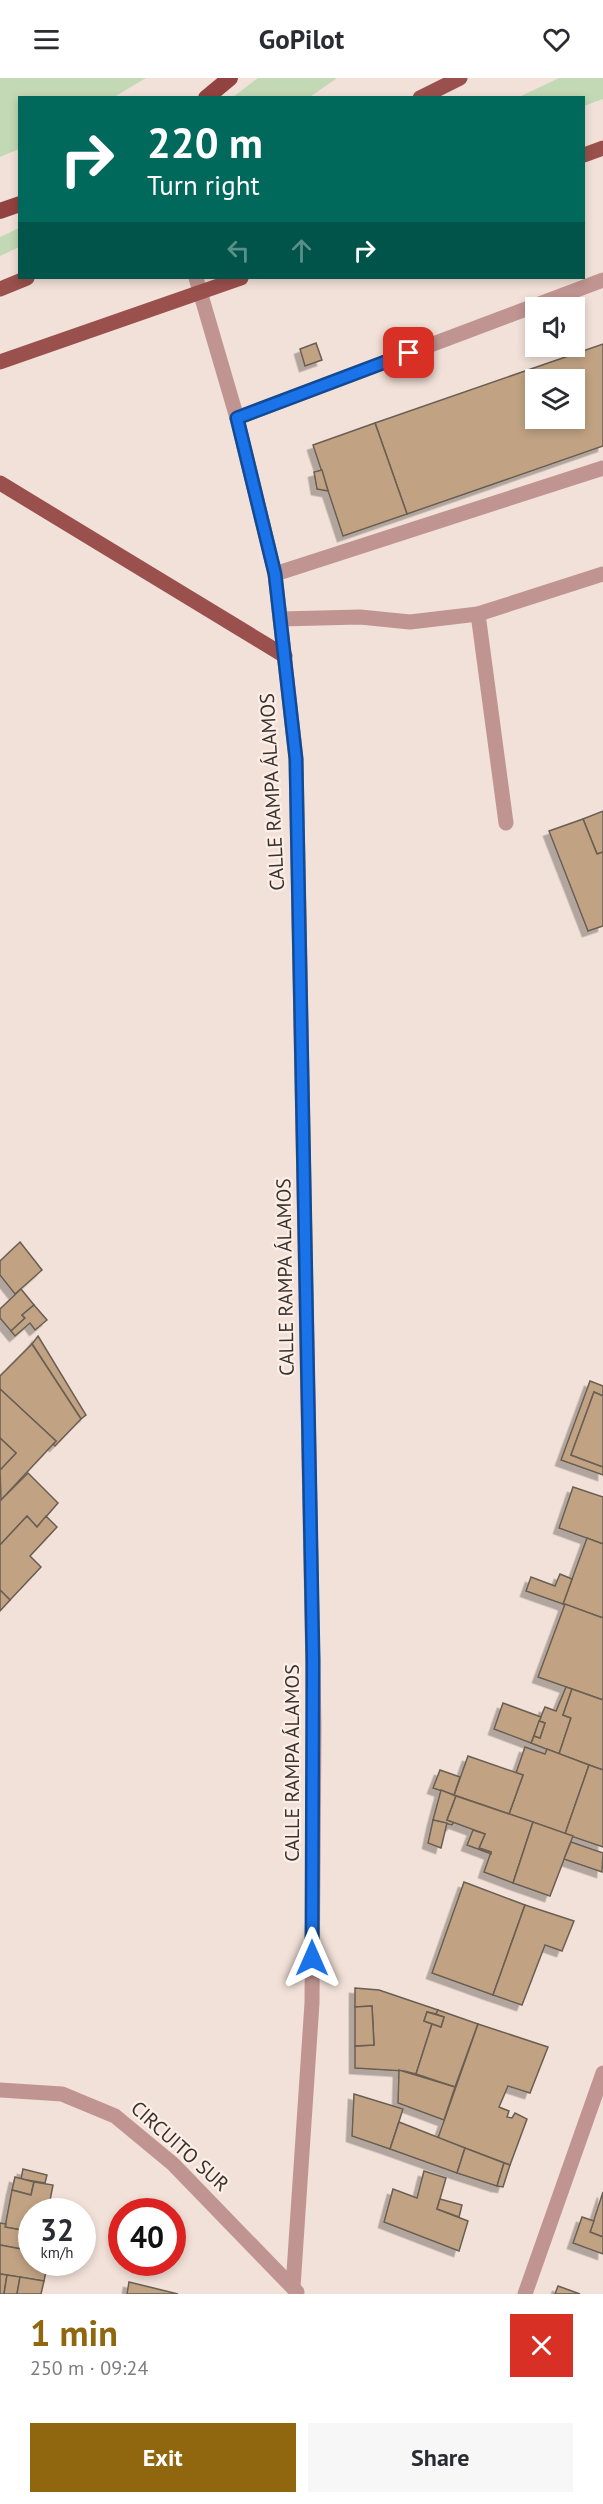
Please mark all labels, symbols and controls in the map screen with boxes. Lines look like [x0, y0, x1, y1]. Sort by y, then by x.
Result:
text: GoPilot [259, 22, 344, 56]
icon: menu [30, 23, 63, 56]
icon: heart [540, 23, 573, 56]
text: 220 m [147, 115, 263, 170]
icon: right [48, 120, 126, 198]
text: Turn right [147, 168, 260, 202]
icon: left [222, 234, 255, 267]
icon: ahead [285, 234, 318, 267]
icon: right [348, 234, 381, 267]
map controls [525, 297, 585, 429]
button: sound [525, 297, 585, 357]
pin [383, 327, 434, 378]
icon: arrive [392, 336, 425, 369]
button: layers [525, 369, 585, 429]
street label: CALLE RAMPA ÁLAMOS [254, 693, 290, 891]
street label: CALLE RAMPA ÁLAMOS [270, 1178, 300, 1376]
street label: CALLE RAMPA ÁLAMOS [279, 1664, 305, 1862]
position arrow [280, 1926, 344, 1990]
street label: CIRCUITO SUR [125, 2095, 235, 2197]
speed limit sign: 40 [108, 2198, 186, 2276]
text: 32 [40, 2210, 74, 2249]
text: km/h [41, 2243, 73, 2262]
text: 1 min [30, 2309, 118, 2356]
button: close [510, 2314, 573, 2377]
text: 250 m · 09:24 [30, 2355, 148, 2381]
button: Exit [30, 2423, 296, 2492]
button: Share [308, 2423, 573, 2492]

